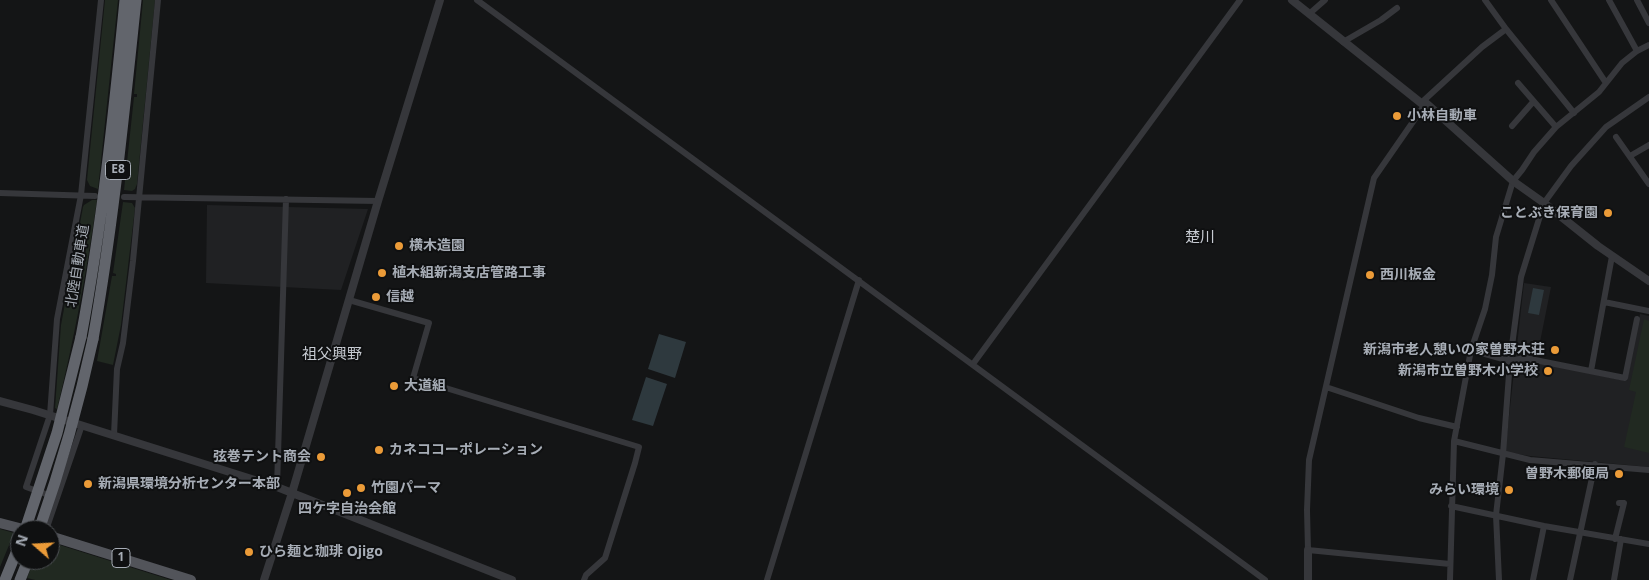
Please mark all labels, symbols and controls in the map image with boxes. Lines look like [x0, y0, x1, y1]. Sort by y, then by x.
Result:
place label: 小林自動車 [1407, 108, 1477, 124]
marker: 小林自動車 [1391, 110, 1403, 122]
road number: E8 [106, 160, 130, 180]
place label: ことぶき保育園 [1500, 205, 1598, 221]
marker: ことぶき保育園 [1602, 207, 1614, 219]
street label: 北陸自動車道 [63, 223, 93, 309]
district label: 楚川 [1185, 229, 1215, 247]
place label: 横木造園 [409, 238, 465, 254]
marker: 横木造園 [393, 240, 405, 252]
place label: 植木組新潟支店管路工事 [392, 265, 546, 281]
marker: 植木組新潟支店管路工事 [376, 267, 388, 279]
place label: 西川板金 [1380, 267, 1436, 283]
marker: 西川板金 [1364, 269, 1376, 281]
place label: 信越 [386, 289, 414, 305]
marker: 信越 [370, 291, 382, 303]
place label: 新潟市老人憩いの家曽野木荘 [1363, 342, 1545, 358]
marker: 新潟市老人憩いの家曽野木荘 [1549, 344, 1561, 356]
district label: 祖父興野 [302, 346, 362, 364]
place label: 新潟市立曽野木小学校 [1398, 363, 1538, 379]
marker: 新潟市立曽野木小学校 [1542, 365, 1554, 377]
place label: 大道組 [404, 378, 446, 394]
marker: 大道組 [388, 380, 400, 392]
place label: カネココーポレーション [389, 442, 543, 458]
marker: カネココーポレーション [373, 444, 385, 456]
place label: 弦巻テント商会 [213, 449, 311, 465]
marker: 弦巻テント商会 [315, 451, 327, 463]
place label: 曽野木郵便局 [1525, 466, 1609, 482]
marker: 曽野木郵便局 [1613, 468, 1625, 480]
place label: 新潟県環境分析センター本部 [98, 476, 280, 492]
marker: 新潟県環境分析センター本部 [82, 478, 94, 490]
place label: 竹園パーマ [371, 480, 441, 496]
marker: 竹園パーマ [355, 482, 367, 494]
place label: みらい環境 [1429, 482, 1499, 498]
marker: みらい環境 [1503, 484, 1515, 496]
marker: 四ケ字自治会館 [341, 487, 353, 499]
place label: 四ケ字自治会館 [298, 501, 396, 517]
north arrow [10, 520, 60, 570]
text: N [10, 532, 32, 549]
place label: ひら麺と珈琲 Ojigo [259, 544, 383, 560]
marker: ひら麺と珈琲 Ojigo [243, 546, 255, 558]
road number: 1 [112, 548, 130, 568]

